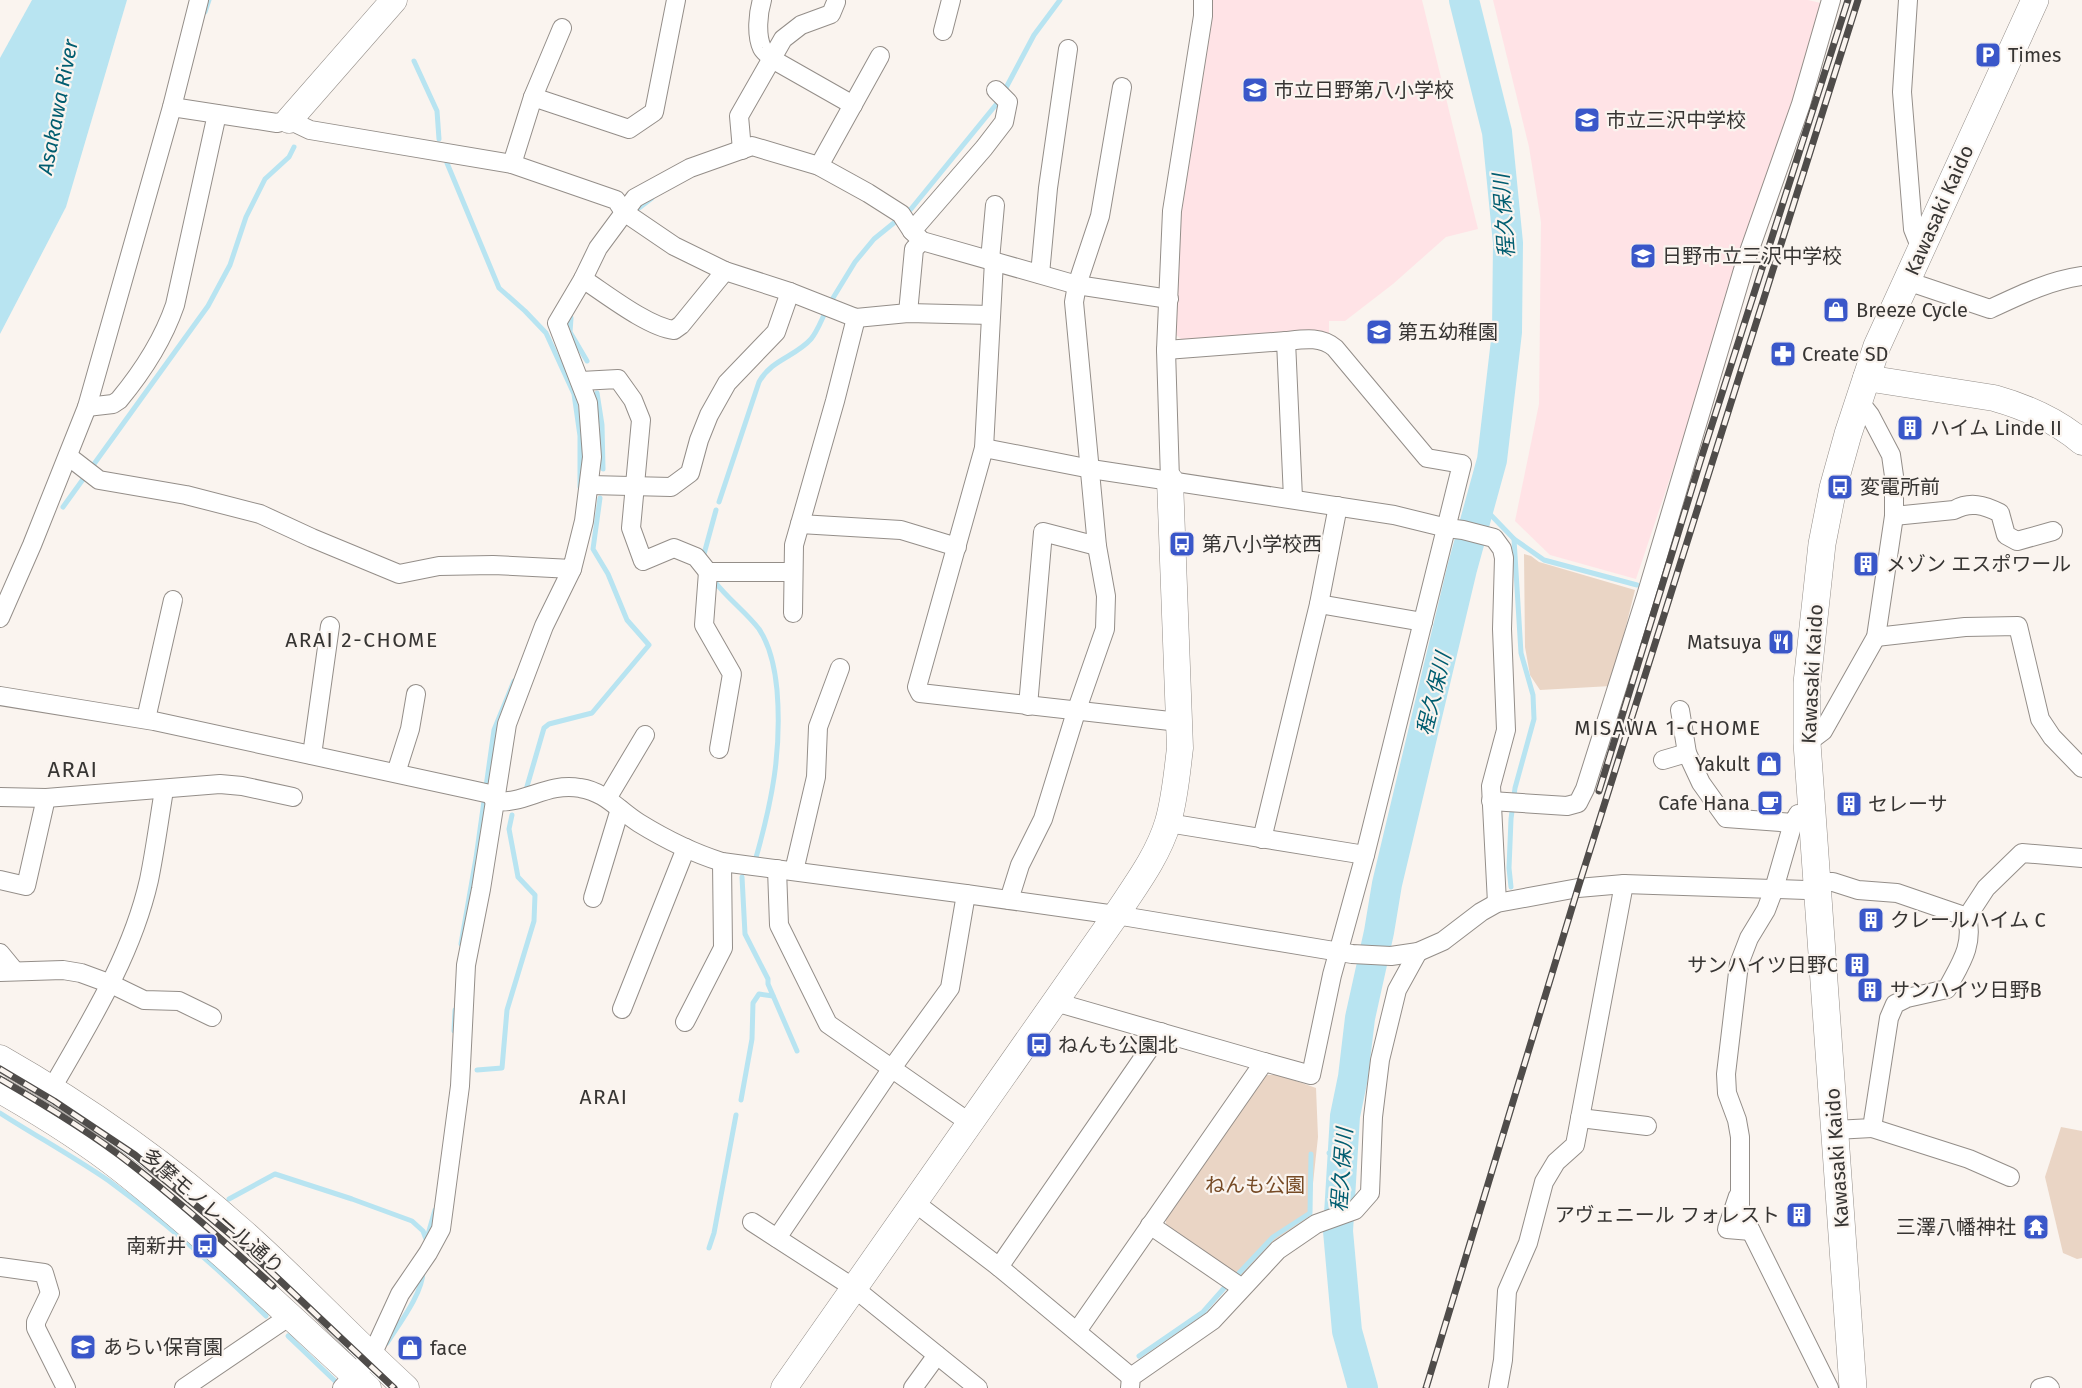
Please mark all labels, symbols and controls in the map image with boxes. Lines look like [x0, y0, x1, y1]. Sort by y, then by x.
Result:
water label: Asakawa River [32, 36, 84, 178]
parking icon: Times [1973, 40, 2003, 70]
place label: Times [2008, 43, 2061, 67]
school or university icon: 市立日野第八小学校 [1240, 75, 1270, 105]
place label: 市立日野第八小学校 [1274, 78, 1454, 102]
school or university icon: 市立三沢中学校 [1572, 105, 1602, 135]
place label: 市立三沢中学校 [1606, 108, 1746, 132]
street label: Kawasaki Kaido [1900, 141, 1978, 279]
water label: 程久保川 [1488, 171, 1520, 259]
school or university icon: 日野市立三沢中学校 [1628, 241, 1658, 271]
place label: 日野市立三沢中学校 [1662, 244, 1842, 268]
shop icon: Breeze Cycle [1821, 295, 1851, 325]
place label: Breeze Cycle [1856, 298, 1968, 322]
school or university icon: 第五幼稚園 [1364, 317, 1394, 347]
place label: 第五幼稚園 [1398, 320, 1498, 344]
pharmacy icon: Create SD [1768, 339, 1798, 369]
place label: Create SD [1802, 342, 1889, 366]
building icon: ハイム Linde II [1895, 413, 1925, 443]
place label: ハイム Linde II [1930, 416, 2062, 440]
bus stop icon: 変電所前 [1825, 472, 1855, 502]
place label: 変電所前 [1860, 475, 1940, 499]
bus stop icon: 第八小学校西 [1167, 529, 1197, 559]
place label: 第八小学校西 [1202, 532, 1322, 556]
building icon: メゾン エスポワール [1851, 549, 1881, 579]
place label: メゾン エスポワール [1886, 552, 2071, 576]
street label: Kawasaki Kaido [1796, 603, 1828, 745]
district label: ARAI 2-CHOME [285, 627, 439, 653]
restaurant icon: Matsuya [1766, 627, 1796, 657]
place label: Matsuya [1687, 630, 1762, 654]
water label: 程久保川 [1411, 648, 1457, 738]
district label: MISAWA 1-CHOME [1574, 715, 1762, 741]
shop icon: Yakult [1754, 749, 1784, 779]
place label: Yakult [1695, 752, 1751, 776]
district label: ARAI [47, 756, 99, 783]
cafe icon: Cafe Hana [1755, 788, 1785, 818]
building icon: セレーサ [1834, 789, 1864, 819]
place label: Cafe Hana [1658, 791, 1750, 815]
place label: セレーサ [1868, 792, 1948, 816]
building icon: クレールハイム C [1856, 905, 1886, 935]
place label: クレールハイム C [1890, 908, 2046, 932]
building icon: サンハイツ日野C [1842, 950, 1872, 980]
place label: サンハイツ日野C [1687, 953, 1838, 977]
building icon: サンハイツ日野B [1855, 975, 1885, 1005]
place label: サンハイツ日野B [1890, 978, 2042, 1002]
bus stop icon: ねんも公園北 [1024, 1030, 1054, 1060]
place label: ねんも公園北 [1058, 1033, 1178, 1057]
district label: ARAI [580, 1084, 628, 1110]
street label: Kawasaki Kaido [1820, 1087, 1854, 1229]
water label: 程久保川 [1326, 1125, 1358, 1213]
street label: 多摩モノレール通り [137, 1143, 289, 1279]
park label: ねんも公園 [1205, 1173, 1305, 1197]
building icon: アヴェニール フォレスト [1784, 1200, 1814, 1230]
place label: アヴェニール フォレスト [1555, 1203, 1780, 1227]
temple icon: 三澤八幡神社 [2021, 1212, 2051, 1242]
place label: 三澤八幡神社 [1896, 1215, 2016, 1239]
bus stop icon: 南新井 [190, 1231, 220, 1261]
place label: 南新井 [126, 1234, 186, 1258]
school or university icon: あらい保育園 [68, 1332, 98, 1362]
shop icon: face [395, 1333, 425, 1363]
place label: あらい保育園 [103, 1335, 223, 1359]
place label: face [430, 1336, 467, 1360]

